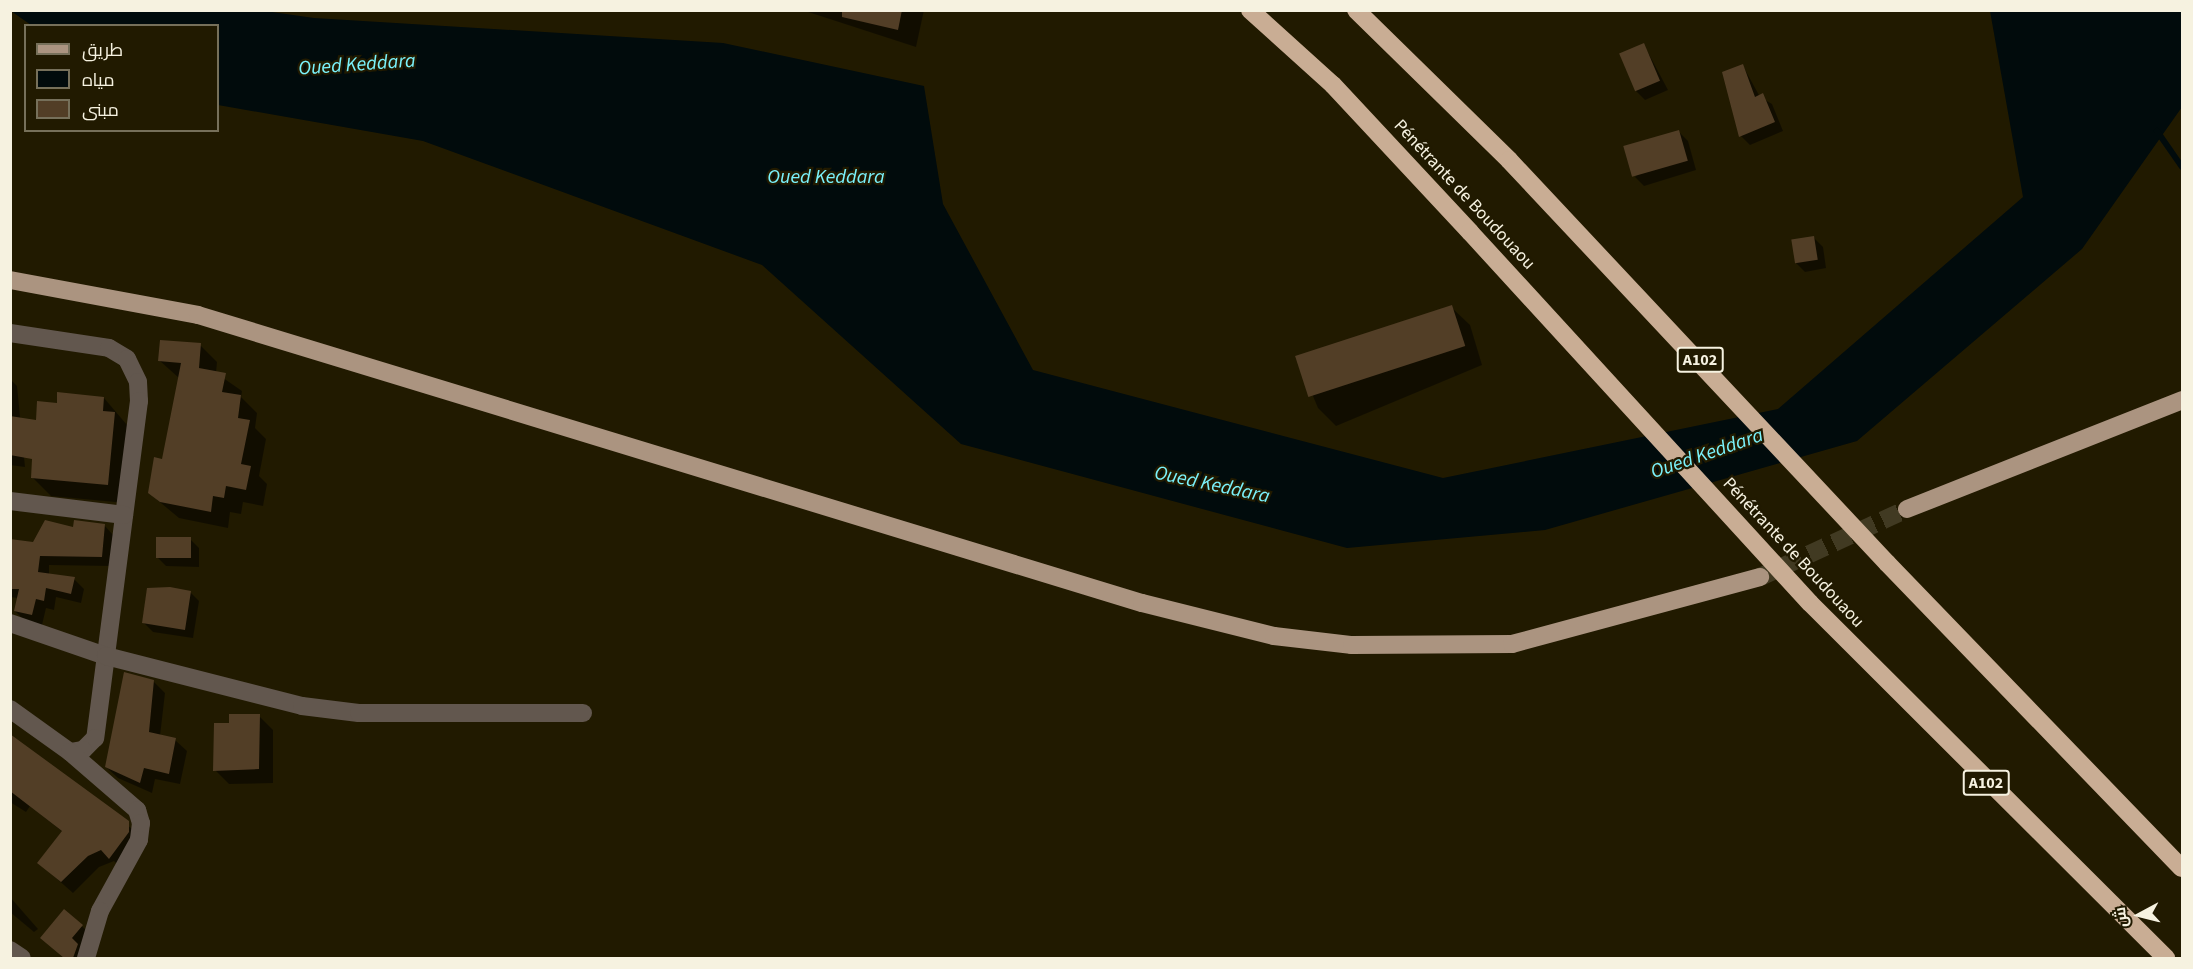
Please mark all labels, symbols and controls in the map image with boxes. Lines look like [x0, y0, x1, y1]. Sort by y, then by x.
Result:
legend [24, 24, 219, 132]
text: طريق [82, 38, 123, 63]
water label: Oued Keddara [298, 49, 416, 81]
text: مياه [82, 68, 115, 93]
text: مبنى [82, 98, 119, 123]
street label: Pénétrante de Boudouaou [1389, 115, 1539, 275]
water label: Oued Keddara [767, 165, 885, 189]
road number: A102 [1676, 347, 1724, 373]
water label: Oued Keddara [1648, 424, 1766, 484]
water label: Oued Keddara [1152, 461, 1272, 509]
street label: Pénétrante de Boudouaou [1718, 473, 1868, 633]
road number: A102 [1962, 770, 2010, 796]
north arrow [2109, 885, 2169, 945]
text: ش [2109, 906, 2133, 929]

